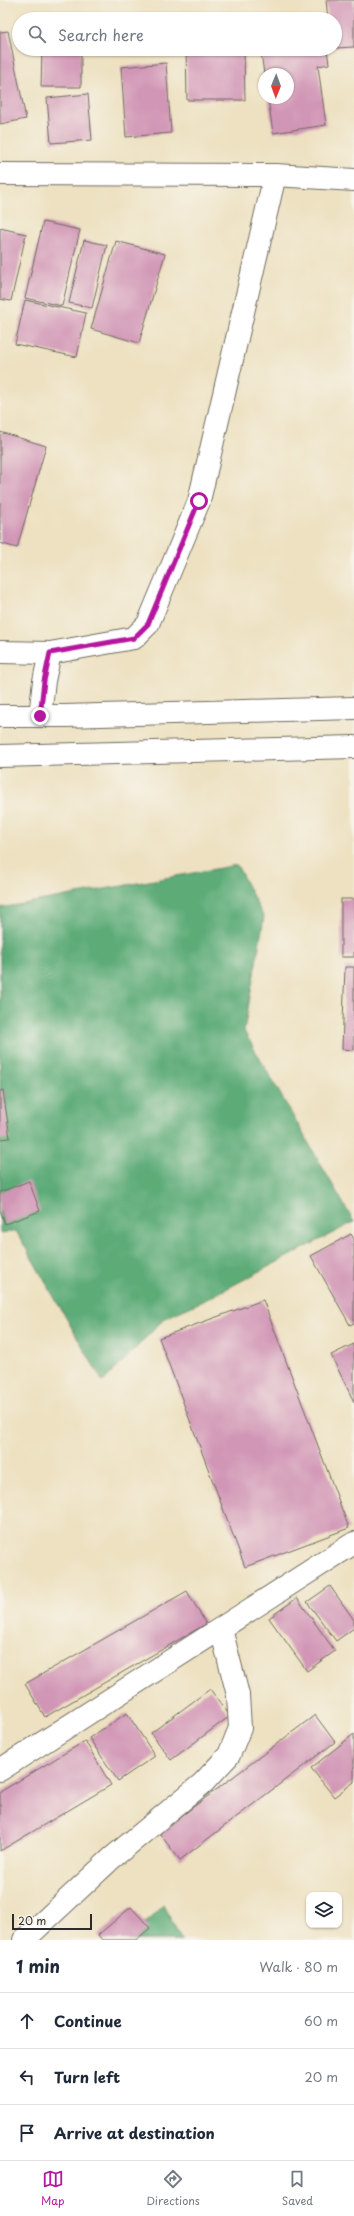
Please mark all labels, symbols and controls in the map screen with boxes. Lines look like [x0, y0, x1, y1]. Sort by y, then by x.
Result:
search box [12, 12, 342, 56]
icon: search [26, 23, 48, 45]
text: Search here [58, 23, 144, 46]
north arrow [258, 68, 294, 104]
route start [190, 492, 208, 510]
route end [31, 707, 49, 725]
map controls [306, 1892, 342, 1928]
button: layers [306, 1892, 342, 1928]
scale bar [12, 1912, 92, 1931]
text: 20 m [18, 1912, 46, 1929]
text: 1 min [16, 1953, 60, 1979]
text: Walk · 80 m [260, 1957, 338, 1976]
text: Continue [54, 2009, 122, 2032]
icon: ahead [16, 2010, 38, 2032]
text: 60 m [304, 2011, 338, 2030]
text: Turn left [54, 2065, 120, 2088]
icon: left [16, 2066, 38, 2088]
text: 20 m [304, 2067, 338, 2086]
text: Arrive at destination [54, 2121, 215, 2144]
icon: arrive [16, 2122, 38, 2144]
tab: Map [41, 2168, 64, 2209]
tab: Directions [146, 2168, 200, 2209]
tab: Saved [282, 2168, 313, 2209]

